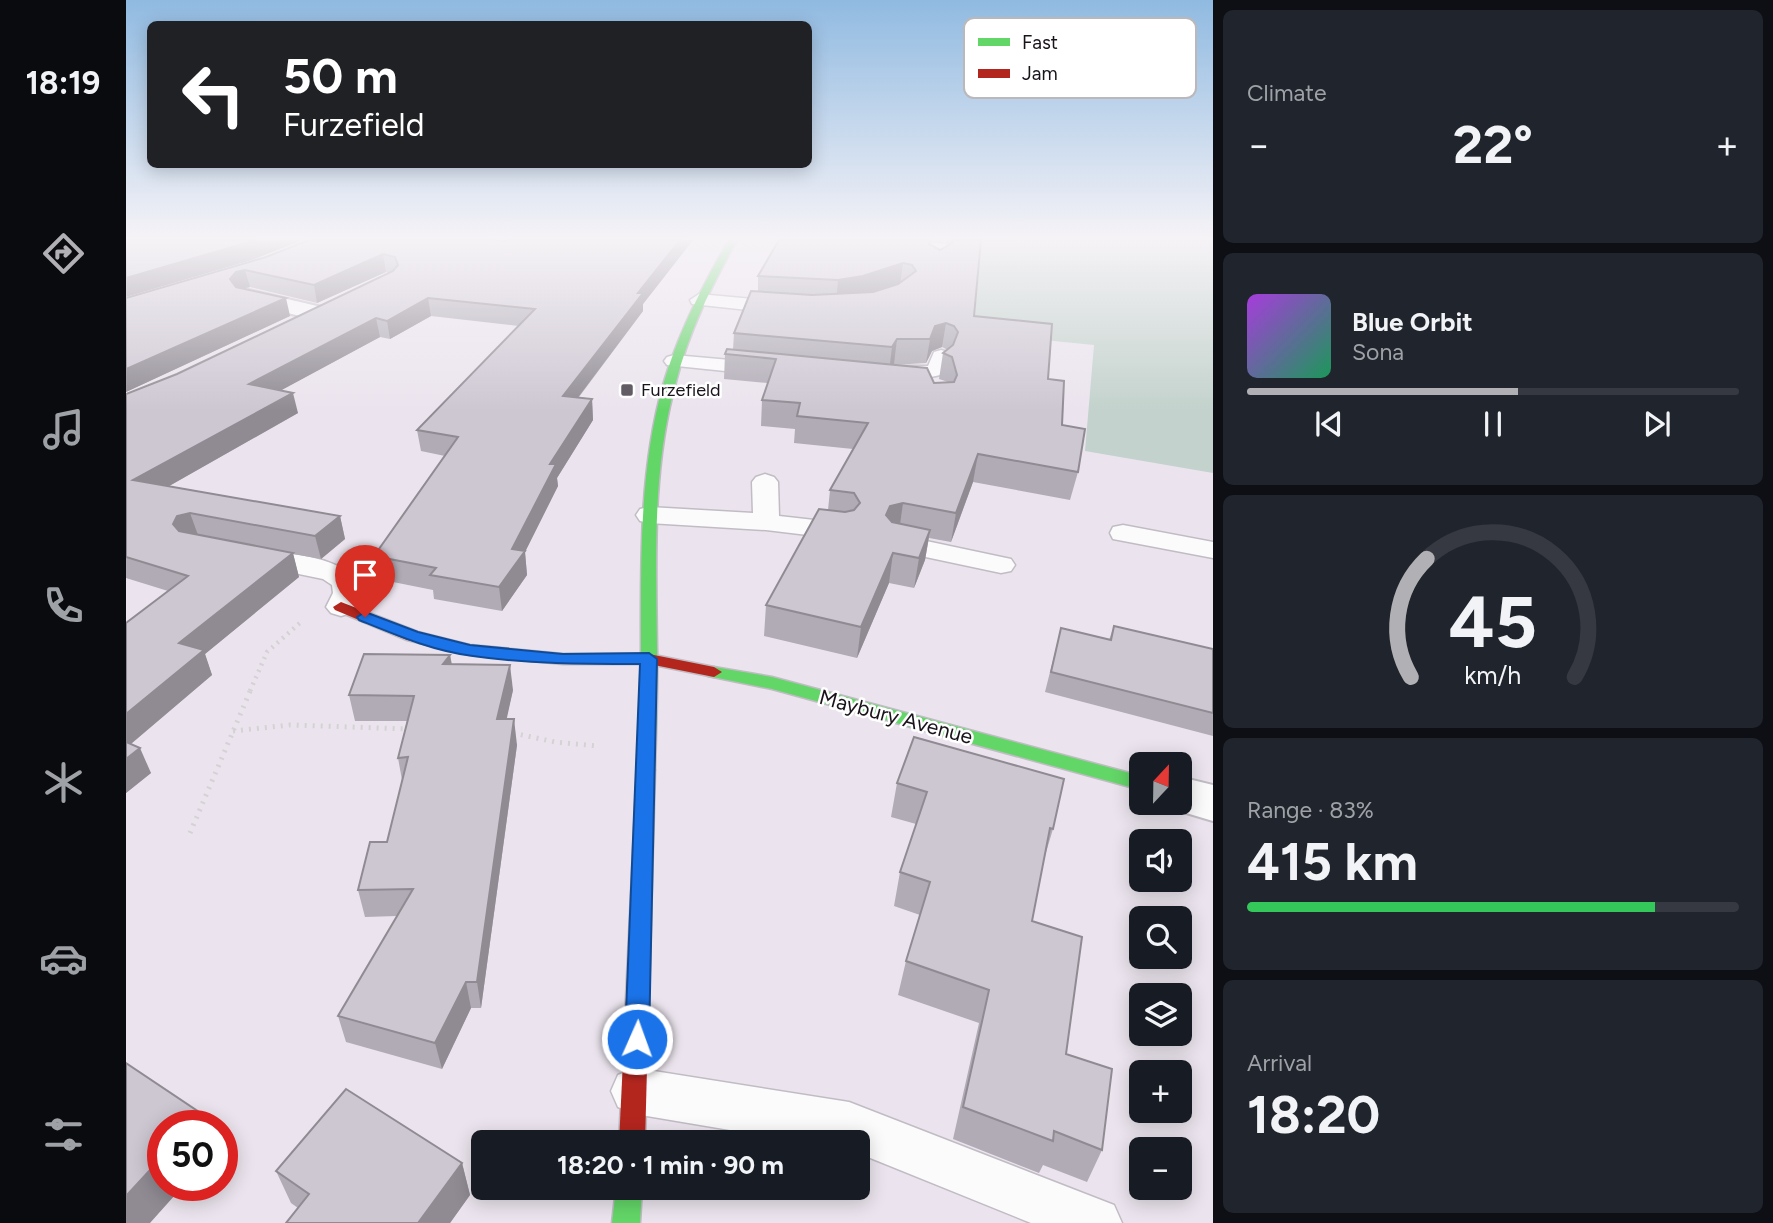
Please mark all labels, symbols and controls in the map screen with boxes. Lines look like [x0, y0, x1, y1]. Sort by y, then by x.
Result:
legend [964, 18, 1196, 98]
text: Fast [1022, 31, 1058, 54]
text: 50 m [283, 46, 398, 105]
icon: left [168, 49, 259, 140]
text: Jam [1022, 62, 1058, 85]
text: 18:19 [26, 64, 100, 102]
text: Climate [1247, 79, 1326, 107]
text: Furzefield [283, 106, 424, 144]
text: 22° [1453, 114, 1533, 176]
text: − [1247, 122, 1271, 168]
text: + [1715, 122, 1739, 168]
icon: directions [39, 229, 88, 278]
text: Blue Orbit [1352, 306, 1473, 338]
text: Sona [1352, 338, 1404, 366]
place label: Furzefield [641, 379, 721, 401]
marker: Furzefield [619, 382, 635, 398]
icon: music [39, 405, 88, 454]
icon: previous [1310, 405, 1348, 443]
icon: pause [1474, 405, 1512, 443]
icon: next [1638, 405, 1676, 443]
pin [335, 545, 395, 617]
icon: arrive [346, 556, 384, 594]
text: 45 [1449, 579, 1537, 666]
icon: phone [39, 581, 88, 630]
text: km/h [1464, 660, 1522, 690]
street label: Maybury Avenue [817, 684, 976, 749]
north arrow [1129, 752, 1192, 816]
map controls [1129, 752, 1192, 1200]
icon: climate [39, 758, 88, 807]
text: Range · 83% [1247, 796, 1374, 824]
button: sound [1129, 829, 1192, 892]
text: 415 km [1247, 831, 1418, 893]
button: search [1129, 906, 1192, 969]
icon: car [39, 934, 88, 983]
button: layers [1129, 983, 1192, 1046]
position arrow [600, 1002, 674, 1076]
text: Arrival [1247, 1049, 1312, 1077]
button: + [1129, 1060, 1192, 1123]
text: 18:20 [1247, 1084, 1380, 1146]
icon: filters [39, 1110, 88, 1159]
speed limit sign: 50 [147, 1110, 238, 1201]
button: − [1129, 1137, 1192, 1200]
text: 18:20 · 1 min · 90 m [557, 1149, 784, 1181]

